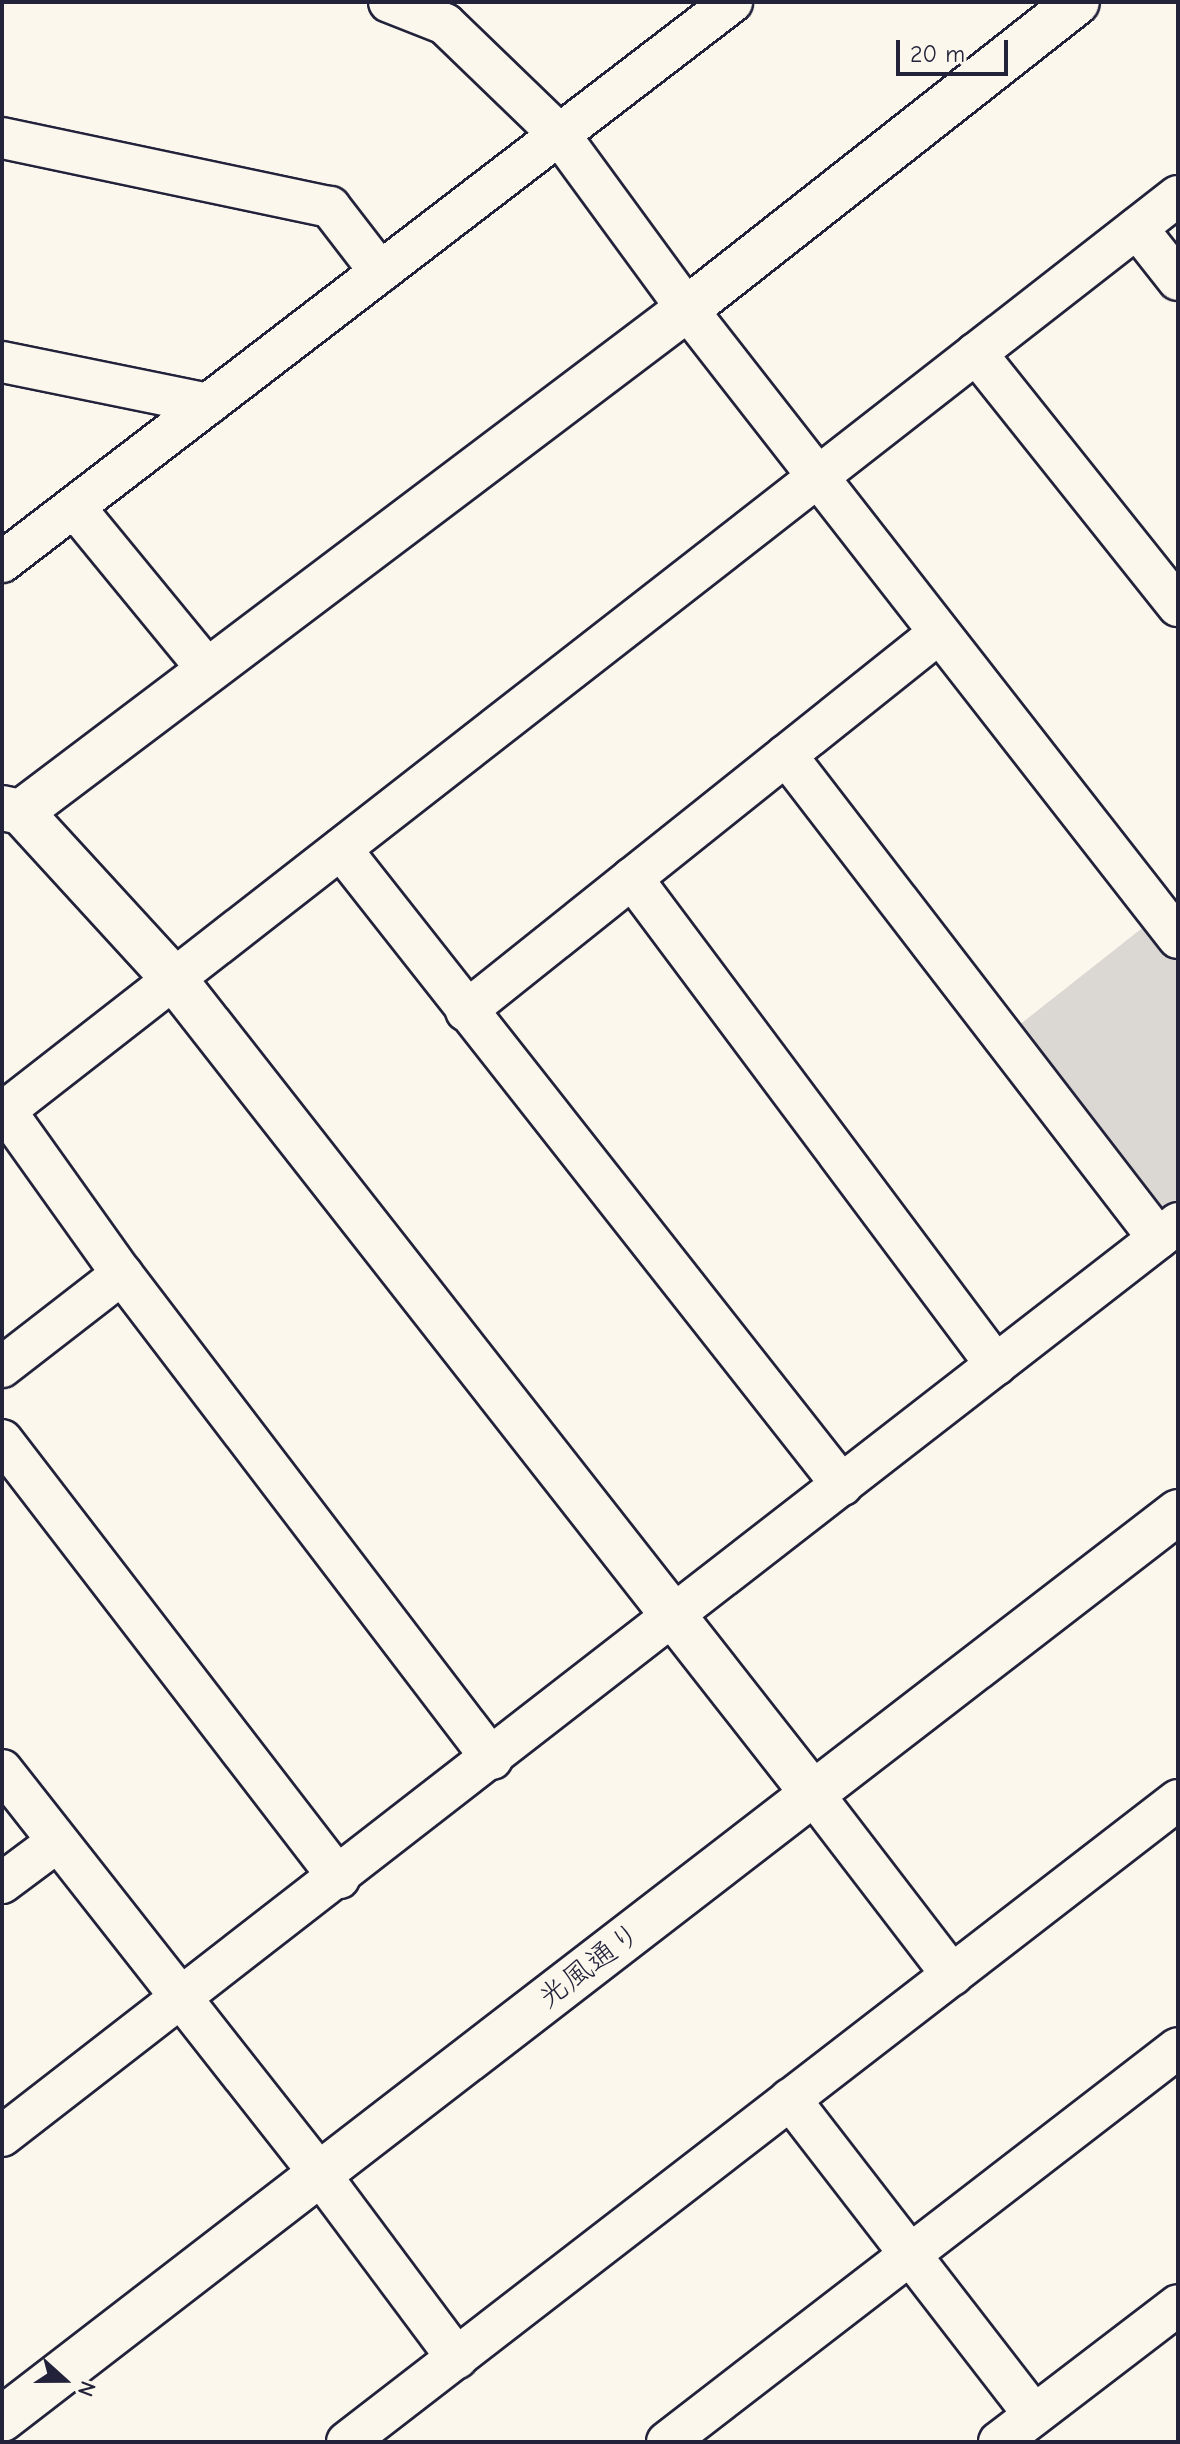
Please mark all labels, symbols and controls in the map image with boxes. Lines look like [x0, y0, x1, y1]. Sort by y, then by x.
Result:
scale bar [900, 24, 1012, 74]
text: 20 m [910, 40, 965, 68]
street label: 光風通り [531, 1916, 649, 2016]
north arrow [24, 2340, 104, 2420]
text: N [72, 2377, 101, 2400]

